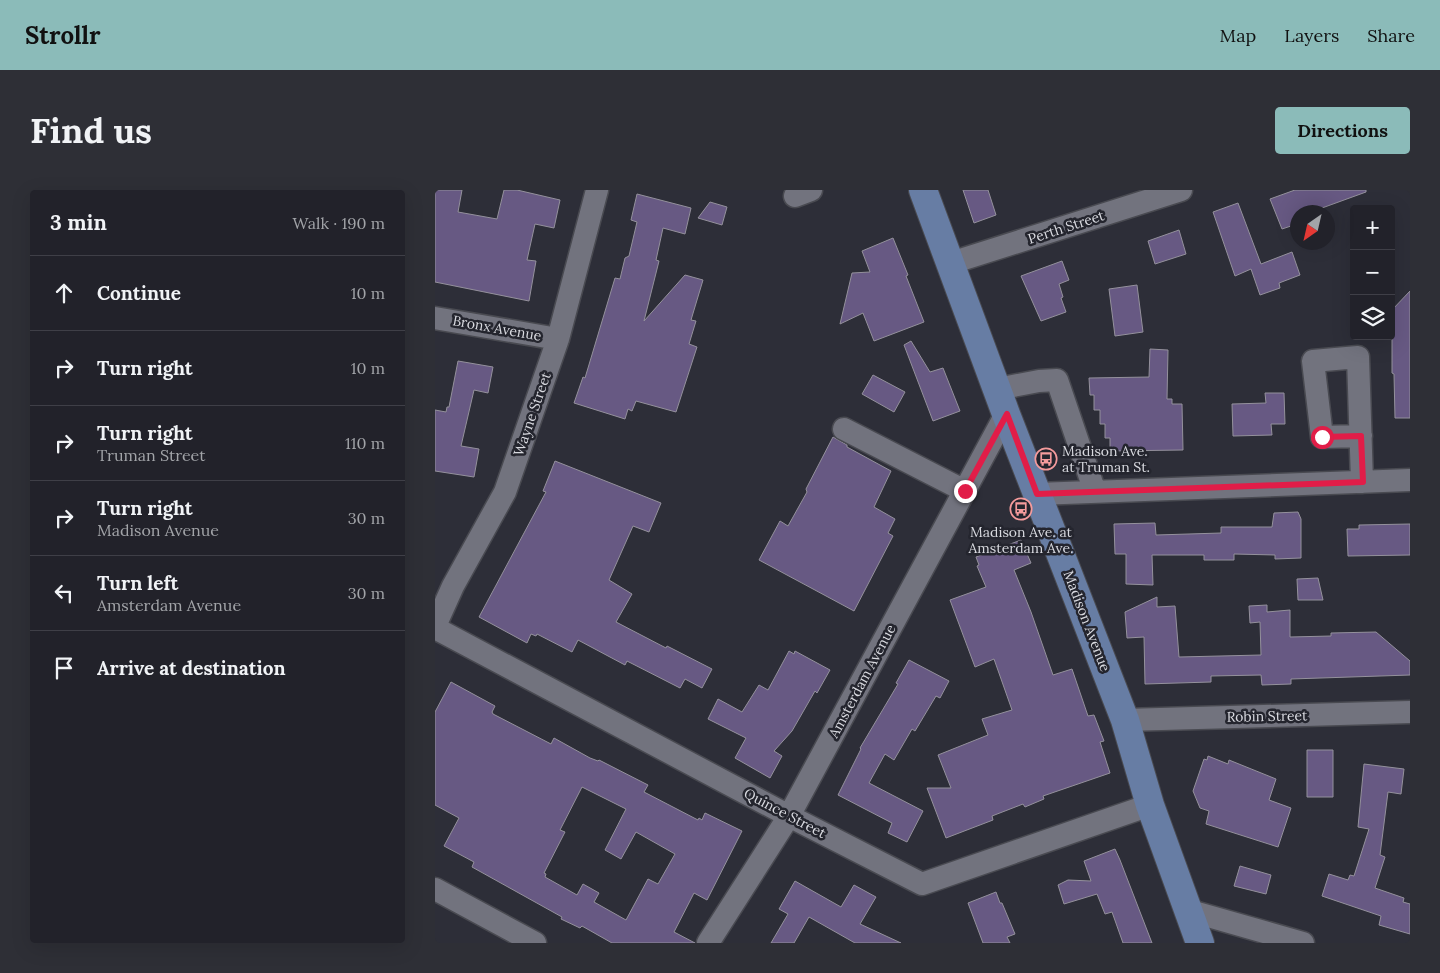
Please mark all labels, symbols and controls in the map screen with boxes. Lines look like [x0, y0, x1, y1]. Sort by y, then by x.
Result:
text: Strollr [25, 20, 100, 51]
text: Map [1220, 24, 1256, 47]
text: Layers [1284, 24, 1339, 47]
text: Share [1367, 24, 1415, 47]
button: Directions [1275, 107, 1410, 154]
text: Find us [30, 108, 152, 153]
north arrow [1290, 205, 1335, 250]
map controls [1350, 205, 1395, 340]
button: + [1350, 205, 1395, 250]
street label: Perth Street [1026, 206, 1107, 248]
text: 3 min [50, 209, 107, 236]
text: Walk · 190 m [293, 213, 385, 233]
button: − [1350, 250, 1395, 295]
icon: ahead [50, 279, 78, 307]
text: Continue [97, 281, 181, 305]
text: 10 m [351, 283, 385, 303]
button: layers [1350, 295, 1395, 340]
street label: Bronx Avenue [451, 311, 543, 345]
icon: right [50, 354, 78, 382]
text: Turn right [97, 356, 193, 380]
text: 10 m [351, 358, 385, 378]
street label: Wayne Street [509, 369, 555, 458]
text: Turn right [97, 421, 193, 445]
route start [1311, 426, 1334, 449]
icon: right [50, 429, 78, 457]
text: 110 m [345, 433, 385, 453]
place label: Madison Ave. at Truman St. [1062, 442, 1150, 476]
text: Truman Street [97, 445, 205, 465]
bus stop icon: Madison Ave. at Truman St. [1034, 447, 1058, 471]
route end [954, 480, 977, 503]
text: Turn right [97, 496, 193, 520]
bus stop icon: Madison Ave. at Amsterdam Ave. [1009, 497, 1033, 521]
icon: right [50, 504, 78, 532]
text: 30 m [348, 508, 385, 528]
text: Madison Avenue [97, 520, 219, 540]
place label: Madison Ave. at Amsterdam Ave. [967, 523, 1074, 557]
street label: Madison Avenue [1059, 568, 1115, 674]
text: Turn left [97, 571, 178, 595]
icon: left [50, 579, 78, 607]
text: 30 m [348, 583, 385, 603]
text: Amsterdam Avenue [97, 595, 241, 615]
street label: Amsterdam Avenue [824, 621, 900, 742]
icon: arrive [50, 654, 78, 682]
text: Arrive at destination [97, 656, 286, 680]
street label: Robin Street [1226, 706, 1308, 726]
street label: Quince Street [741, 784, 830, 842]

